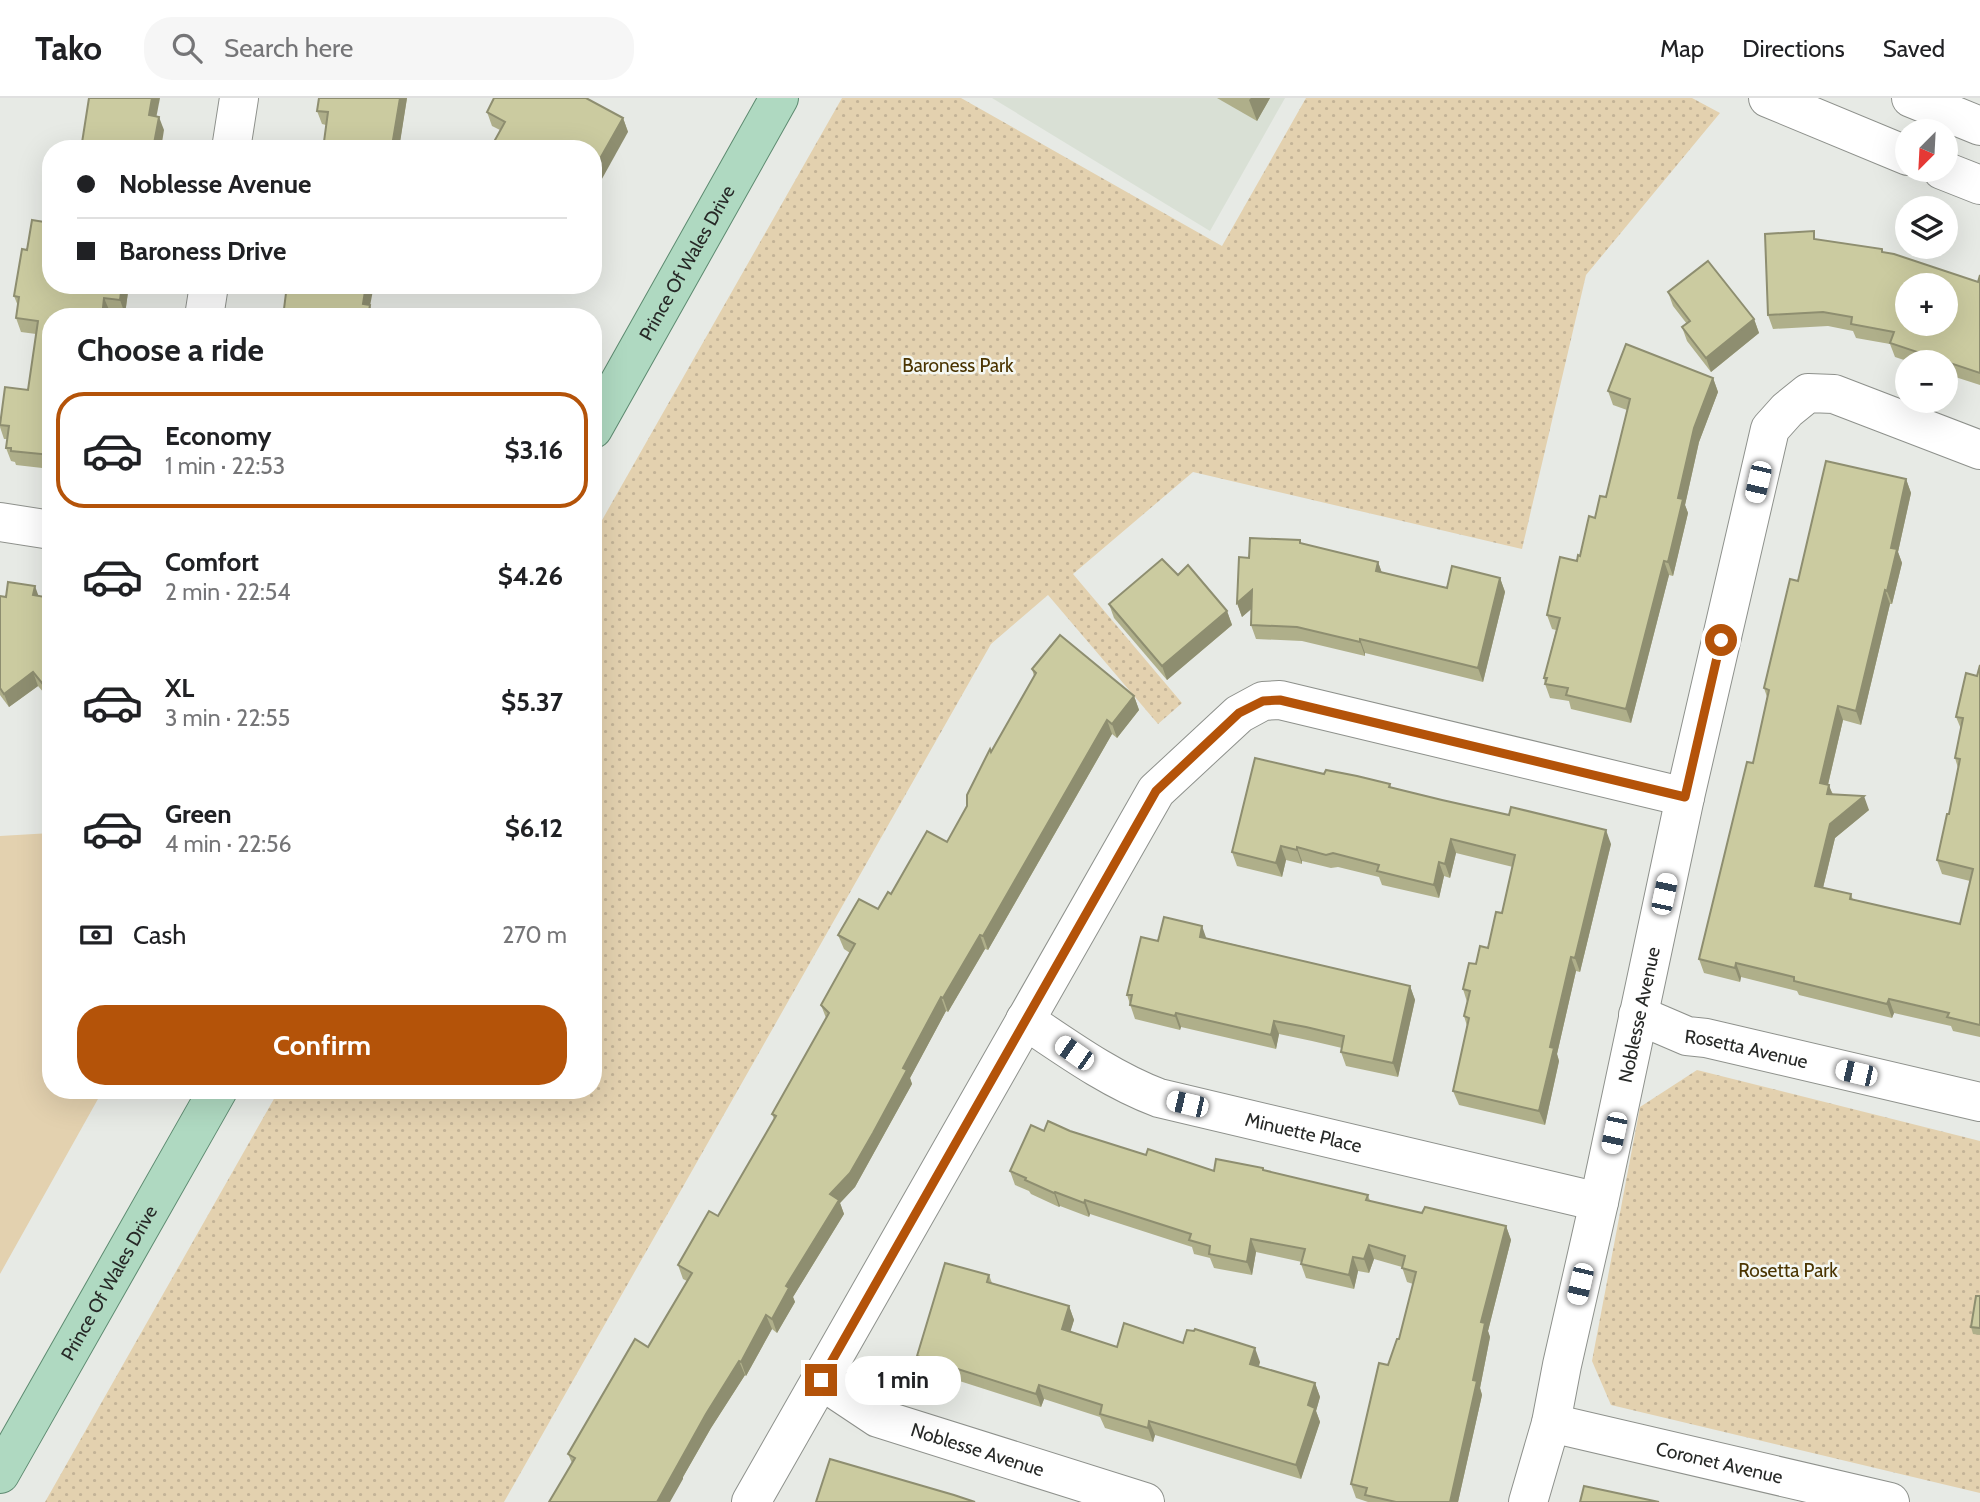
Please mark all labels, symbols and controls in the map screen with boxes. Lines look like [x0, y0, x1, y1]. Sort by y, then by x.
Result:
search box [144, 17, 634, 80]
text: Tako [35, 28, 102, 68]
icon: search [168, 29, 206, 67]
text: Search here [224, 32, 353, 64]
text: Map [1660, 34, 1704, 63]
text: Directions [1742, 34, 1845, 63]
text: Saved [1883, 34, 1945, 63]
north arrow [1895, 119, 1958, 182]
map controls [1895, 119, 1958, 413]
text: Noblesse Avenue [119, 168, 311, 200]
street label: Prince Of Wales Drive [634, 181, 740, 344]
button: layers [1895, 196, 1958, 259]
text: Baroness Drive [119, 235, 286, 267]
button: + [1895, 273, 1958, 336]
text: Choose a ride [77, 330, 264, 369]
button: − [1895, 350, 1958, 413]
park label: Baroness Park [902, 354, 1014, 377]
icon: car [81, 419, 144, 482]
text: Economy [165, 420, 271, 452]
text: $3.16 [504, 434, 563, 466]
text: 1 min · 22:53 [165, 452, 285, 480]
car [1744, 459, 1773, 505]
icon: car [81, 545, 144, 608]
text: Comfort [165, 546, 259, 578]
text: $4.26 [498, 560, 563, 592]
text: 2 min · 22:54 [165, 578, 291, 606]
route start [1705, 624, 1737, 656]
icon: car [81, 671, 144, 734]
text: XL [165, 672, 194, 704]
text: $5.37 [501, 686, 563, 718]
text: 3 min · 22:55 [165, 704, 290, 732]
icon: car [81, 797, 144, 860]
text: Green [165, 798, 232, 830]
text: $6.12 [505, 812, 563, 844]
text: 4 min · 22:56 [165, 830, 292, 858]
car [1650, 871, 1679, 917]
icon: cash [77, 916, 115, 954]
text: Cash [133, 919, 186, 951]
text: 270 m [502, 921, 567, 949]
street label: Noblesse Avenue [1614, 944, 1665, 1085]
button: Confirm [77, 1005, 567, 1085]
street label: Rosetta Avenue [1684, 1025, 1810, 1073]
car [1051, 1032, 1098, 1074]
car [1834, 1058, 1879, 1088]
car [1165, 1089, 1210, 1119]
street label: Minuette Place [1243, 1108, 1364, 1158]
car [1600, 1110, 1629, 1156]
street label: Prince Of Wales Drive [56, 1201, 162, 1364]
park label: Rosetta Park [1738, 1259, 1838, 1282]
car [1566, 1261, 1595, 1307]
callout: 1 min [846, 1356, 961, 1404]
route end [805, 1364, 837, 1396]
text: 1 min [877, 1366, 929, 1394]
street label: Noblesse Avenue [908, 1418, 1047, 1482]
street label: Coronet Avenue [1654, 1437, 1785, 1489]

